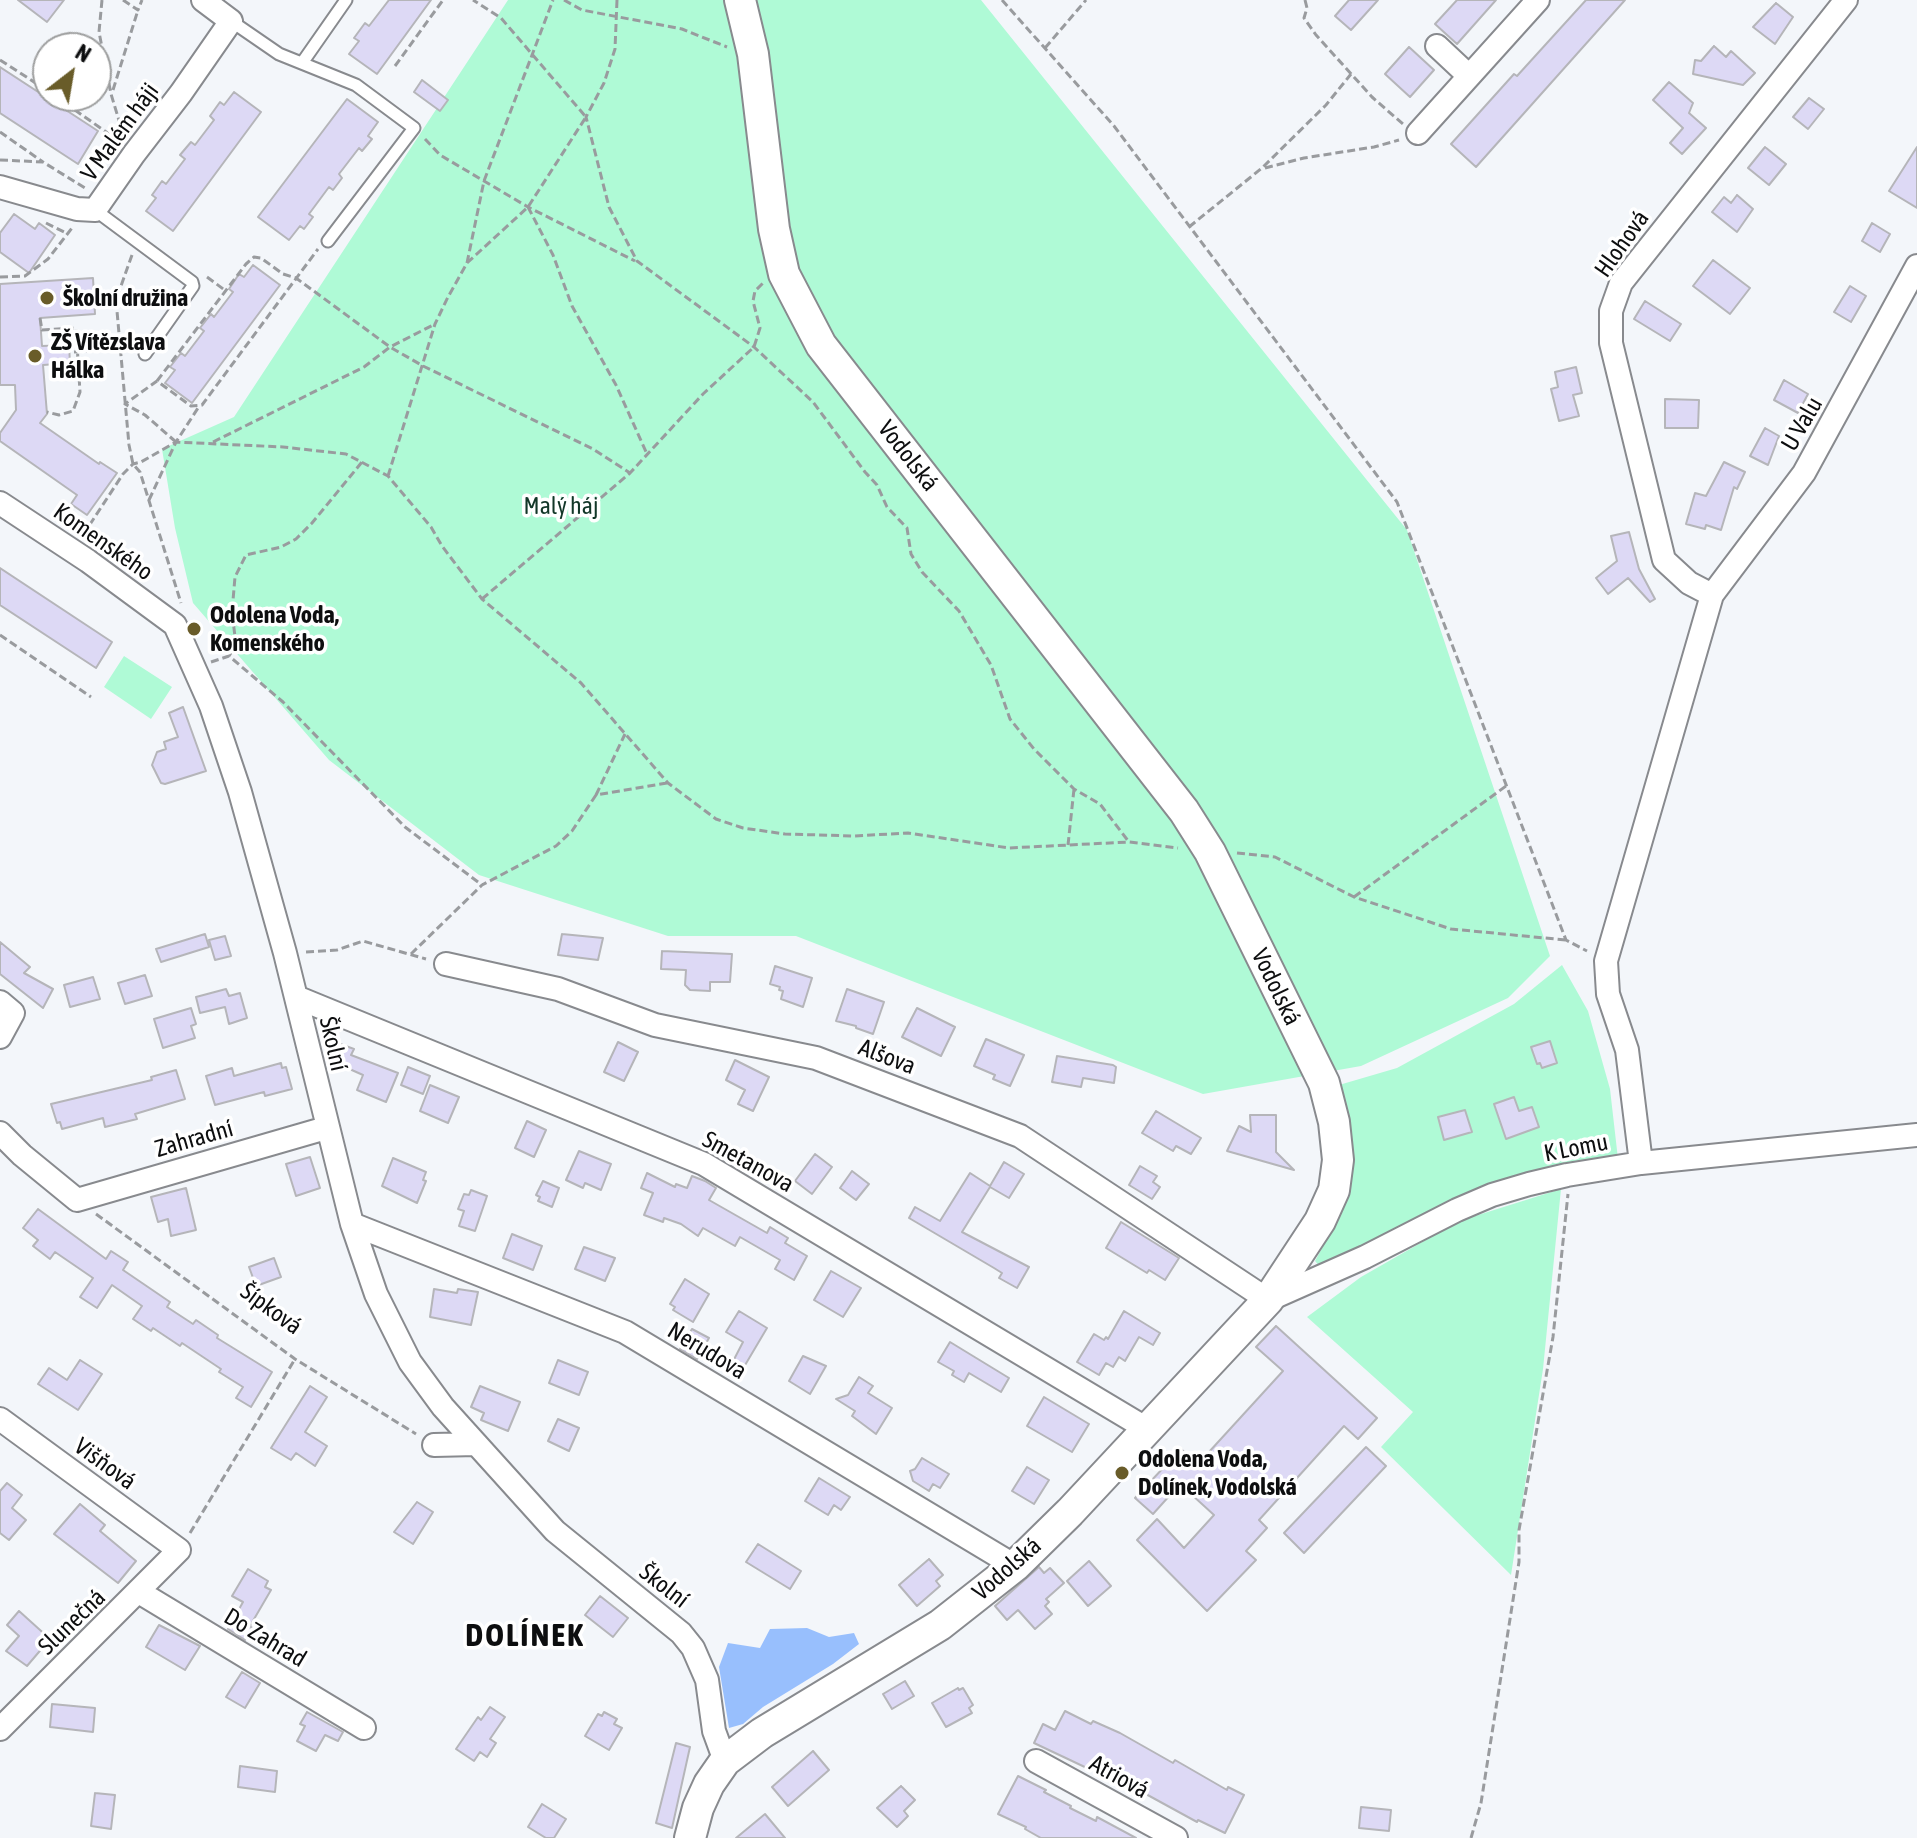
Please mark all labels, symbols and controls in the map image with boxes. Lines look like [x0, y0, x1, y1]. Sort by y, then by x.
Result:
north arrow [32, 32, 112, 112]
text: N [71, 39, 96, 68]
street label: V Malém háji [75, 78, 165, 186]
street label: Hlohová [1589, 205, 1655, 283]
place label: Školní družina [63, 284, 188, 312]
marker: Školní družina [38, 289, 56, 307]
place label: ZŠ Vítězslava Hálka [51, 328, 165, 384]
marker: ZŠ Vítězslava Hálka [26, 347, 44, 365]
street label: U Valu [1775, 392, 1829, 456]
street label: Vodolská [872, 415, 944, 497]
park label: Malý háj [524, 492, 598, 520]
street label: Komenského [48, 497, 158, 587]
place label: Odolena Voda, Komenského [210, 601, 339, 657]
marker: Odolena Voda, Komenského [185, 620, 203, 638]
street label: Vodolská [1245, 944, 1307, 1030]
street label: Školní [313, 1014, 353, 1074]
street label: Alšova [855, 1033, 919, 1081]
street label: Zahradní [152, 1114, 236, 1164]
street label: Smetanova [697, 1125, 799, 1199]
street label: K Lomu [1542, 1128, 1610, 1168]
street label: Šípková [235, 1277, 307, 1341]
street label: Nerudova [662, 1316, 752, 1386]
street label: Višňová [69, 1432, 141, 1496]
place label: Odolena Voda, Dolínek, Vodolská [1138, 1445, 1297, 1501]
marker: Odolena Voda, Dolínek, Vodolská [1113, 1464, 1131, 1482]
street label: Vodolská [967, 1531, 1047, 1607]
street label: Školní [633, 1558, 695, 1614]
street label: Slunečná [32, 1583, 112, 1661]
street label: Do Zahrad [219, 1602, 311, 1674]
district label: DOLÍNEK [465, 1617, 585, 1655]
street label: Atriová [1084, 1749, 1154, 1805]

